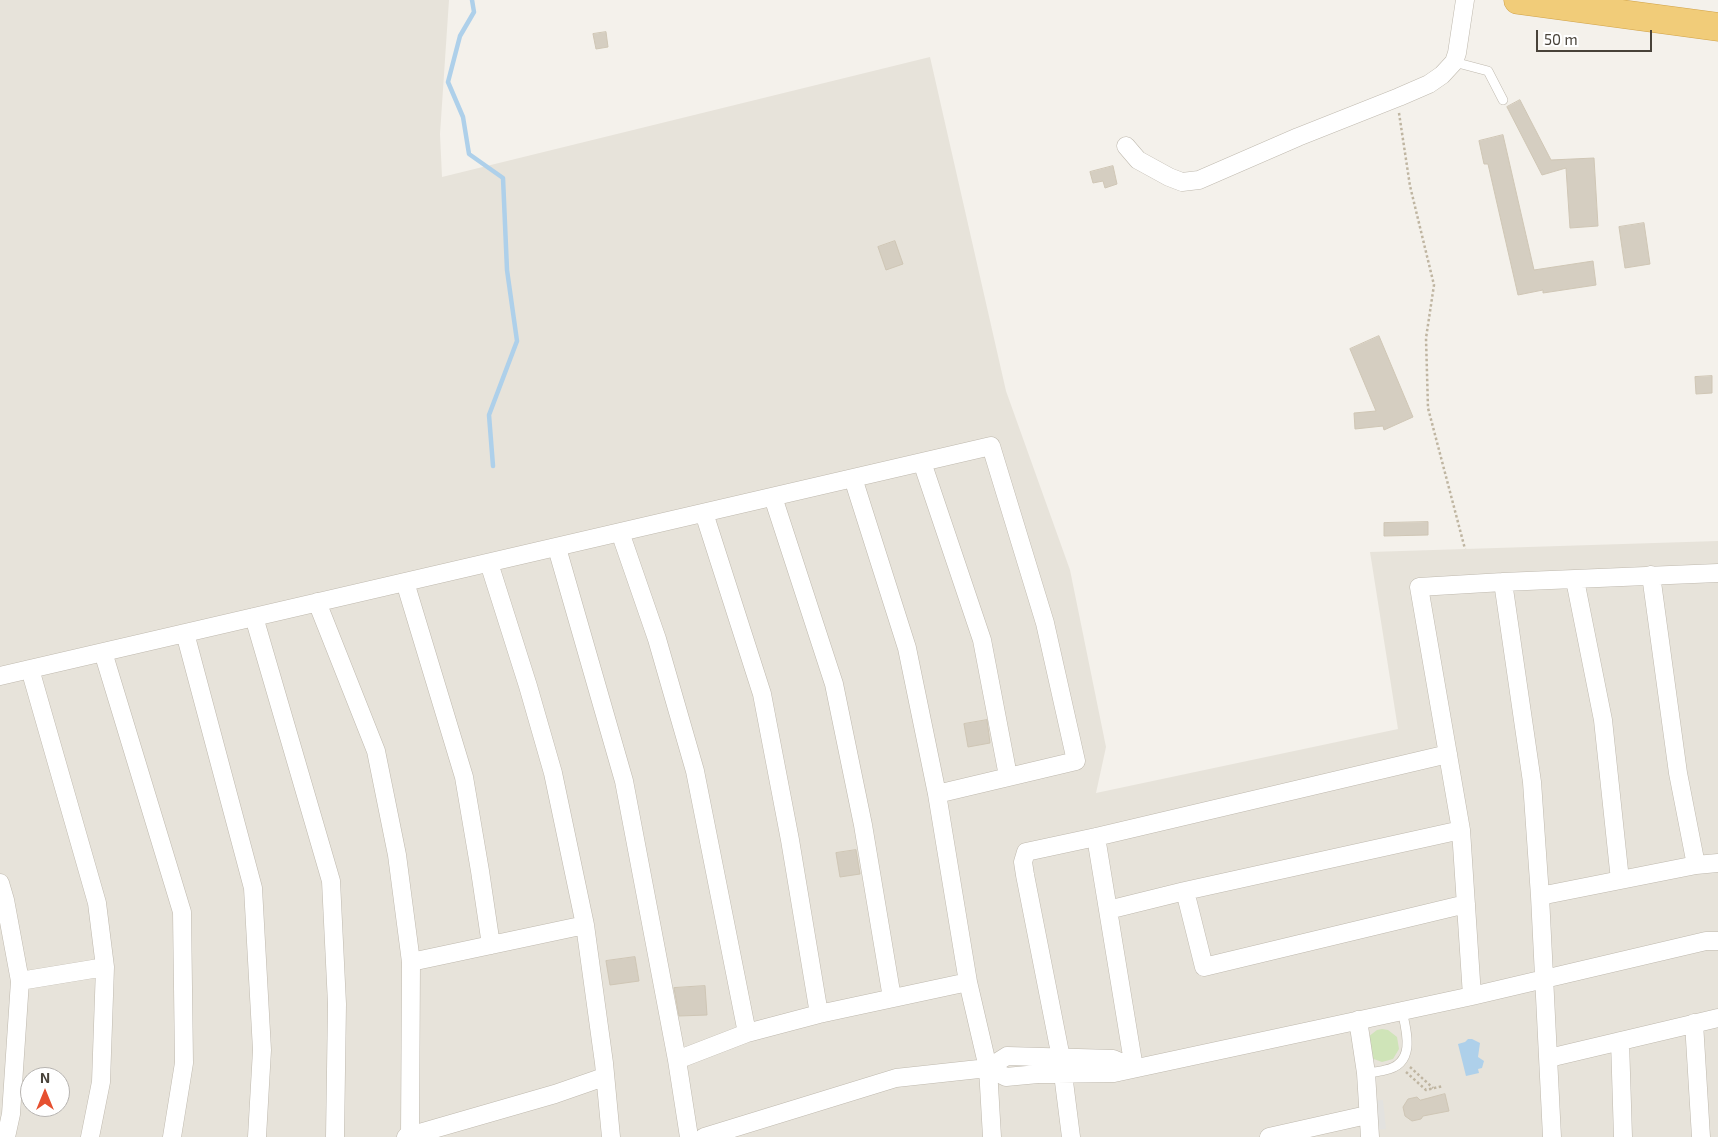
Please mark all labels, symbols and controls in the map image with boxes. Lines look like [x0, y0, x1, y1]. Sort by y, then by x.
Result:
scale bar [1538, 20, 1654, 52]
text: 50 m [1544, 30, 1578, 48]
north arrow [20, 1067, 70, 1117]
text: N [40, 1069, 50, 1086]

